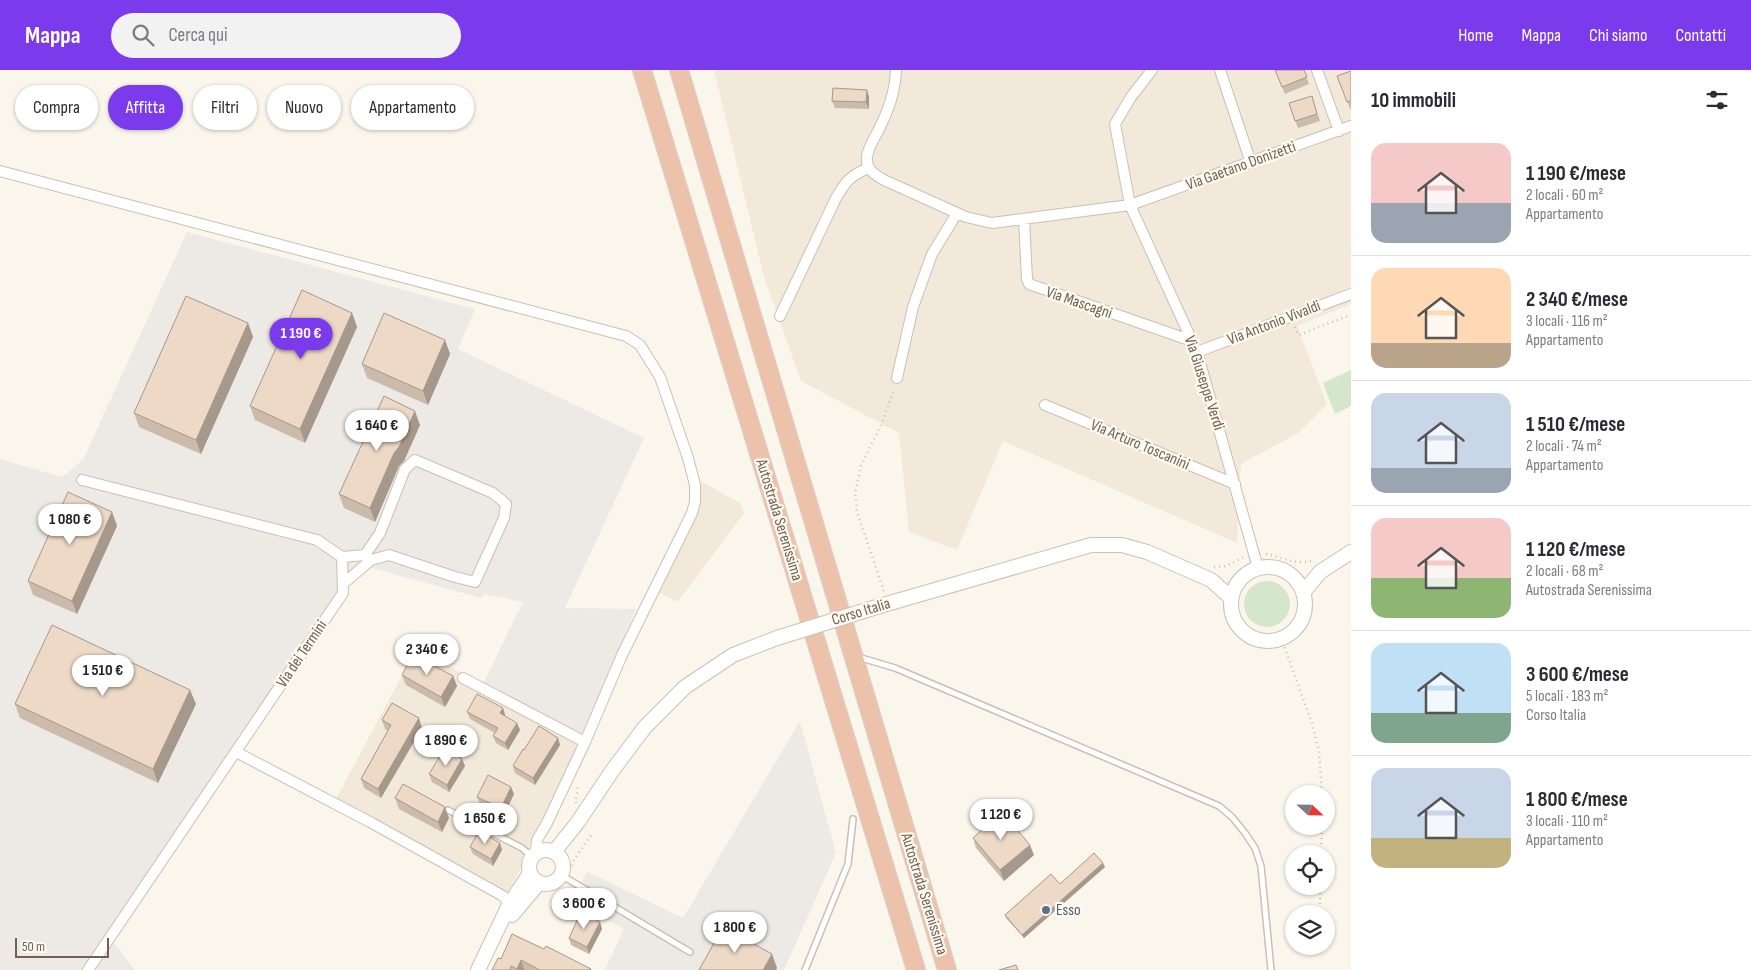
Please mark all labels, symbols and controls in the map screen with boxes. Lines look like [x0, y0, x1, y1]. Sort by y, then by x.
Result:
search box [111, 13, 461, 58]
text: Mappa [25, 21, 81, 50]
icon: search [129, 21, 157, 49]
text: Cerca qui [169, 24, 227, 47]
text: Home [1458, 25, 1494, 46]
text: Mappa [1522, 25, 1561, 46]
text: Chi siamo [1589, 25, 1647, 46]
text: Contatti [1675, 25, 1726, 46]
chip: Compra [15, 85, 98, 130]
chip: Affitta [108, 85, 183, 130]
chip: Filtri [193, 85, 257, 130]
chip: Nuovo [267, 85, 341, 130]
chip: Appartamento [351, 85, 474, 130]
icon: filters [1703, 86, 1731, 114]
text: 10 immobili [1371, 88, 1456, 113]
street label: Via Gaetano Donizetti [1184, 137, 1298, 195]
text: 1 190 €/mese [1526, 161, 1626, 186]
icon: home [1411, 163, 1471, 223]
text: 2 locali · 60 m² [1526, 186, 1604, 205]
text: Appartamento [1526, 205, 1603, 224]
street label: Via Mascagni [1043, 283, 1115, 323]
text: 2 340 €/mese [1526, 287, 1628, 312]
icon: home [1411, 288, 1471, 348]
street label: Via Antonio Vivaldi [1225, 297, 1323, 349]
text: 3 locali · 116 m² [1526, 312, 1608, 331]
pin: 1 190 € [255, 318, 347, 360]
text: 1 190 € [281, 324, 321, 343]
text: Appartamento [1526, 331, 1603, 350]
street label: Via Giuseppe Verdi [1180, 333, 1228, 433]
pin: 1 640 € [331, 410, 423, 452]
text: 1 510 €/mese [1526, 412, 1625, 437]
icon: home [1411, 413, 1471, 473]
text: 1 640 € [356, 416, 398, 435]
street label: Via Arturo Toscanini [1088, 416, 1192, 474]
text: 2 locali · 74 m² [1526, 437, 1602, 456]
street label: Autostrada Serenissima [751, 456, 807, 583]
text: Appartamento [1526, 456, 1603, 475]
pin: 1 080 € [24, 504, 116, 546]
text: 1 080 € [49, 510, 91, 529]
text: 1 120 €/mese [1526, 537, 1625, 562]
icon: home [1411, 538, 1471, 598]
text: 2 locali · 68 m² [1526, 562, 1603, 581]
text: Autostrada Serenissima [1526, 581, 1652, 600]
street label: Corso Italia [829, 594, 893, 630]
street label: Via dei Termini [273, 617, 331, 691]
pin: 2 340 € [381, 634, 473, 676]
text: 2 340 € [406, 640, 448, 659]
pin: 1 510 € [57, 654, 149, 697]
text: 1 510 € [83, 661, 123, 680]
text: 3 600 €/mese [1526, 662, 1629, 687]
icon: home [1411, 663, 1471, 723]
text: 5 locali · 183 m² [1526, 687, 1609, 706]
text: Corso Italia [1526, 706, 1586, 725]
pin: 1 890 € [400, 724, 492, 767]
text: 1 890 € [425, 731, 467, 750]
north arrow [1285, 785, 1335, 835]
map controls [1285, 785, 1335, 955]
text: 1 800 €/mese [1526, 787, 1628, 812]
icon: home [1411, 788, 1471, 848]
pin: 1 120 € [955, 798, 1047, 841]
pin: 1 650 € [439, 802, 531, 845]
text: 1 120 € [981, 805, 1021, 824]
text: 1 650 € [464, 809, 506, 828]
text: 3 locali · 110 m² [1526, 812, 1608, 831]
street label: Autostrada Serenissima [896, 830, 952, 957]
text: Appartamento [1526, 831, 1603, 850]
button: locate [1285, 845, 1335, 895]
pin: 3 600 € [538, 888, 630, 930]
text: 3 600 € [562, 894, 606, 913]
place label: Esso [1056, 901, 1081, 920]
marker: Esso [1040, 904, 1052, 916]
button: layers [1285, 905, 1335, 955]
pin: 1 800 € [689, 912, 781, 954]
text: 1 800 € [714, 918, 756, 937]
scale bar [15, 935, 109, 958]
text: 50 m [22, 938, 45, 955]

